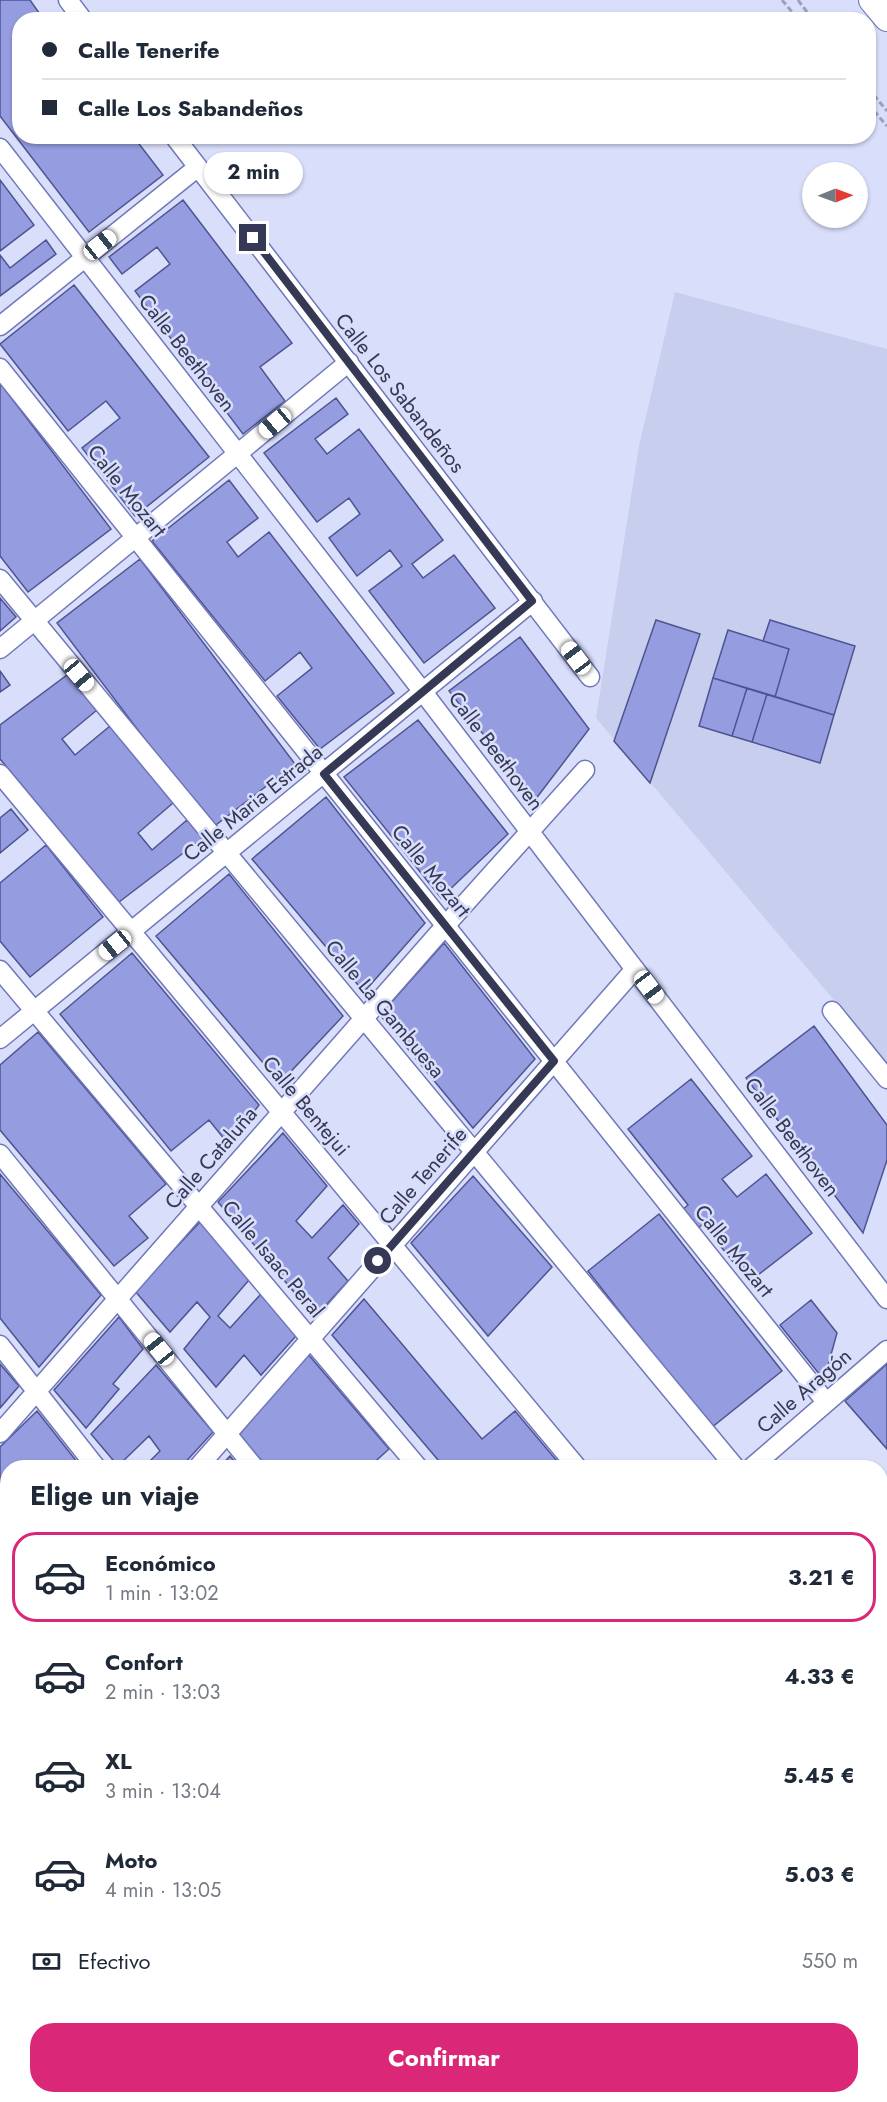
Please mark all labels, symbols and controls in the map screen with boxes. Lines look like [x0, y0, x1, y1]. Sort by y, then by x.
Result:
text: Calle Tenerife [78, 34, 220, 66]
text: Calle Los Sabandeños [78, 92, 303, 124]
callout: 2 min [204, 151, 302, 193]
text: 2 min [227, 158, 280, 187]
north arrow [802, 162, 868, 228]
map controls [802, 162, 868, 228]
route end [239, 224, 266, 251]
car [80, 227, 120, 263]
street label: Calle Beethoven [131, 288, 243, 418]
street label: Calle Los Sabandeños [328, 307, 472, 479]
car [255, 405, 295, 441]
street label: Calle Mozart [80, 438, 174, 544]
car [558, 638, 594, 678]
car [61, 655, 97, 695]
street label: Calle Beethoven [441, 685, 551, 817]
street label: Calle Maria Estrada [177, 737, 329, 869]
street label: Calle Mozart [384, 818, 478, 924]
car [95, 927, 135, 963]
street label: Calle La Gambuesa [318, 933, 452, 1085]
car [631, 967, 667, 1007]
street label: Calle Bentejui [255, 1049, 357, 1163]
street label: Calle Beethoven [737, 1071, 847, 1203]
street label: Calle Cataluña [158, 1100, 264, 1216]
street label: Calle Tenerife [372, 1120, 474, 1232]
street label: Calle Isaac Peral [215, 1194, 331, 1324]
street label: Calle Mozart [687, 1198, 781, 1304]
route start [364, 1247, 391, 1274]
car [141, 1329, 177, 1369]
street label: Calle Aragón [750, 1341, 858, 1441]
text: Elige un viaje [30, 1476, 199, 1515]
text: Económico [105, 1547, 216, 1579]
icon: car [33, 1550, 87, 1604]
text: 3.21 € [788, 1561, 855, 1593]
text: 1 min · 13:02 [105, 1579, 219, 1608]
text: Confort [105, 1646, 183, 1678]
icon: car [33, 1649, 87, 1703]
text: 4.33 € [784, 1660, 855, 1692]
text: 2 min · 13:03 [105, 1678, 221, 1707]
text: XL [105, 1745, 132, 1777]
icon: car [33, 1748, 87, 1802]
text: 5.45 € [783, 1759, 855, 1791]
text: 3 min · 13:04 [105, 1777, 221, 1806]
text: Moto [105, 1844, 158, 1876]
icon: car [33, 1847, 87, 1901]
text: 5.03 € [784, 1858, 855, 1890]
text: 4 min · 13:05 [105, 1876, 221, 1905]
icon: cash [30, 1945, 63, 1978]
text: Efectivo [78, 1945, 151, 1977]
text: 550 m [802, 1947, 858, 1976]
button: Confirmar [30, 2023, 858, 2092]

